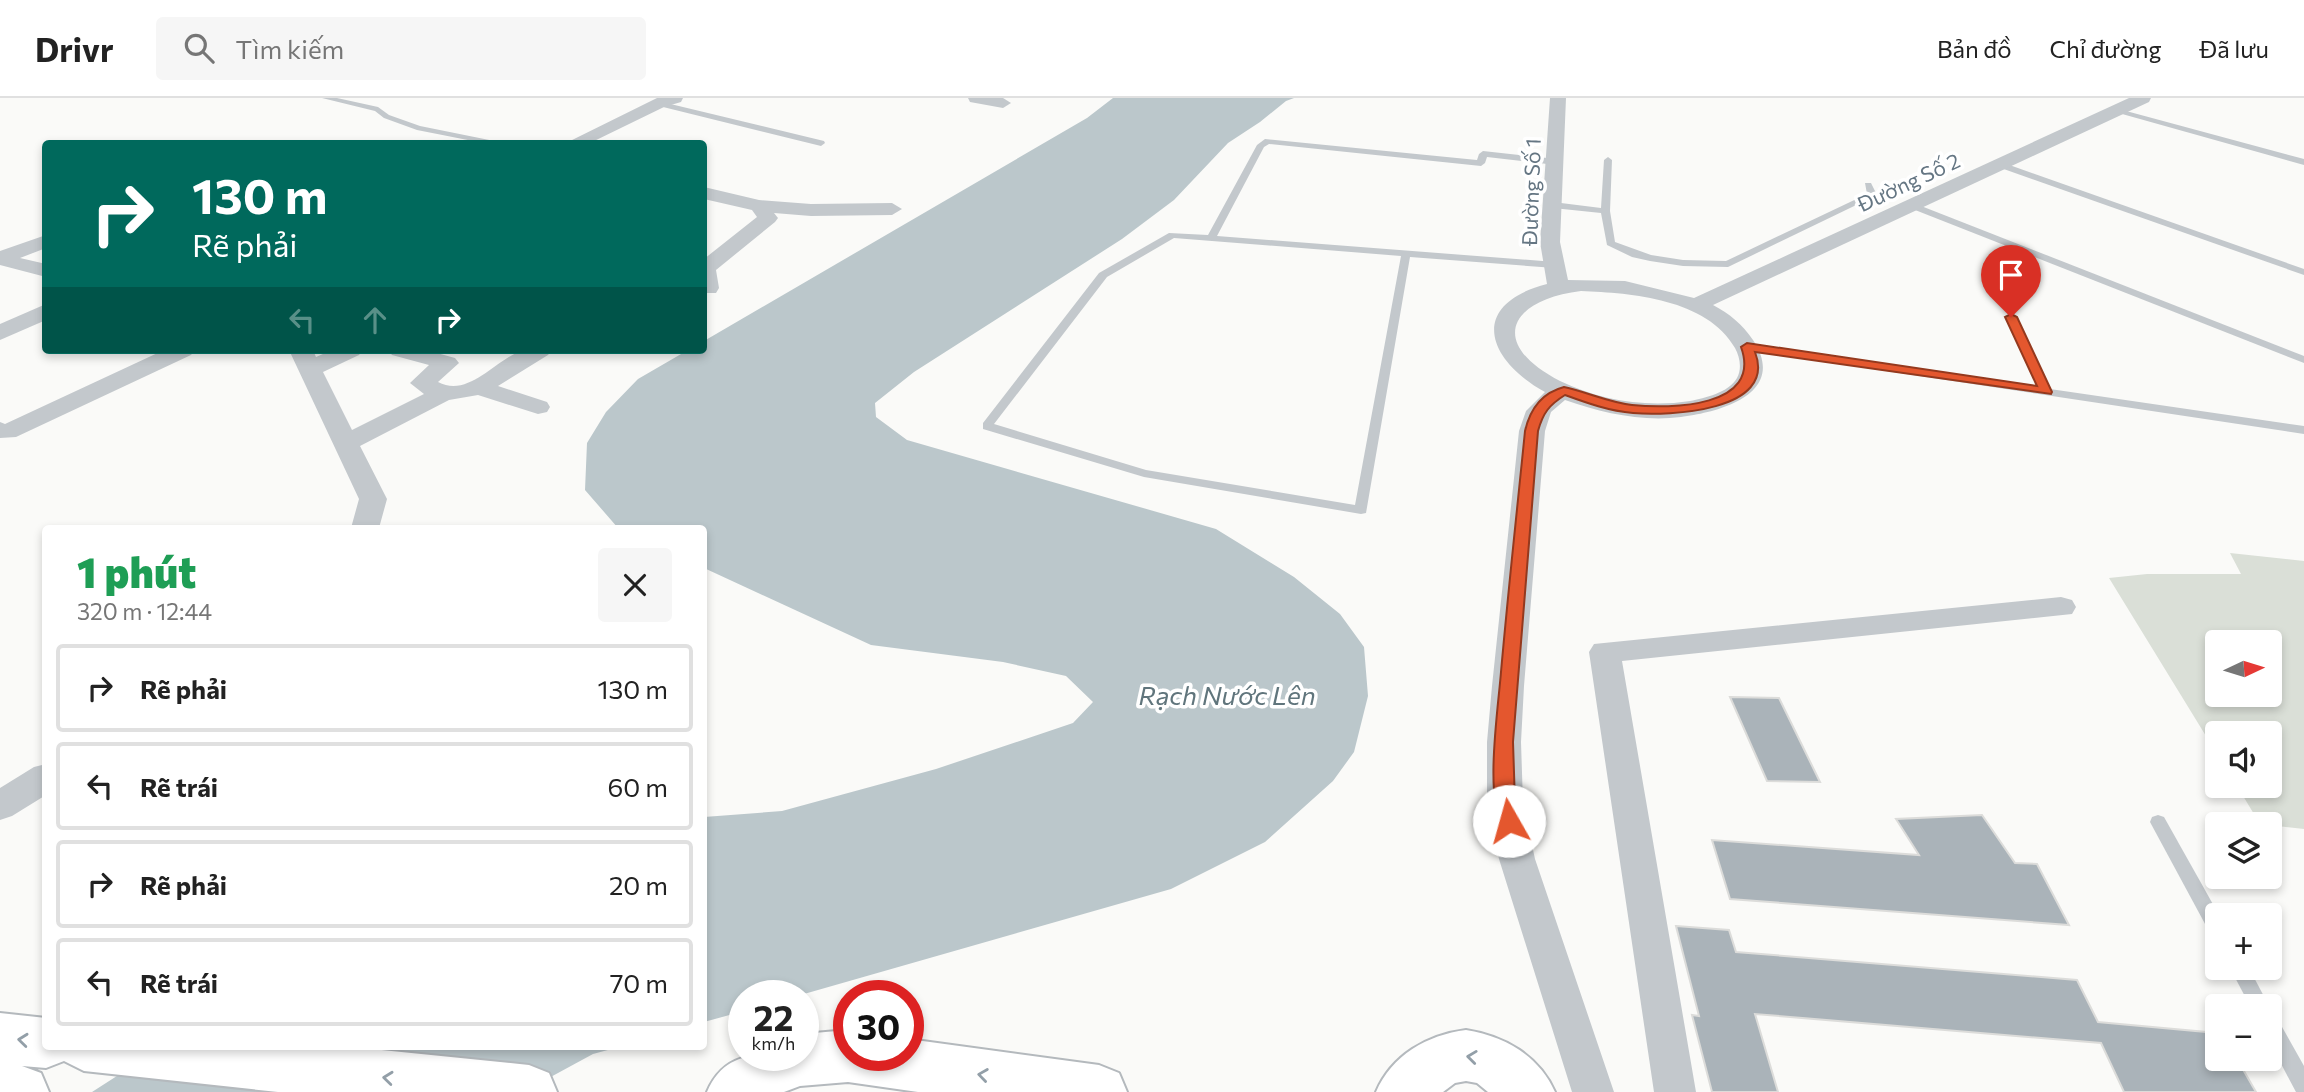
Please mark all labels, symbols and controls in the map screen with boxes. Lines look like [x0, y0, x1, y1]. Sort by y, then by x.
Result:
search box [156, 17, 646, 80]
text: Drivr [35, 28, 114, 69]
icon: search [180, 29, 218, 67]
text: Tìm kiếm [236, 33, 344, 64]
text: Bản đồ [1937, 34, 2012, 63]
text: Chỉ đường [2050, 34, 2161, 63]
text: Đã lưu [2199, 34, 2269, 63]
street label: Đường Số 1 [1516, 138, 1545, 247]
street label: Đường Số 2 [1852, 147, 1964, 217]
text: 130 m [192, 164, 327, 224]
icon: right [77, 168, 168, 259]
text: Rẽ phải [192, 224, 297, 264]
pin [1981, 245, 2041, 317]
icon: arrive [1992, 256, 2030, 294]
icon: left [283, 301, 321, 339]
icon: ahead [356, 301, 394, 339]
icon: right [429, 301, 467, 339]
text: 1 phút [77, 545, 196, 597]
button: close [598, 548, 672, 622]
text: 320 m · 12:44 [77, 597, 212, 625]
north arrow [2205, 630, 2282, 707]
map controls [2205, 630, 2282, 1071]
icon: right [81, 669, 119, 707]
text: Rẽ phải [140, 673, 227, 704]
text: 130 m [597, 673, 668, 704]
water label: Rạch Nước Lên [1138, 679, 1316, 710]
button: sound [2205, 721, 2282, 798]
icon: left [81, 767, 119, 805]
text: Rẽ trái [140, 771, 218, 802]
text: 60 m [608, 771, 668, 802]
position arrow [1472, 784, 1546, 858]
button: layers [2205, 812, 2282, 889]
icon: right [81, 865, 119, 903]
text: Rẽ phải [140, 869, 227, 900]
text: 20 m [609, 869, 668, 900]
button: + [2205, 903, 2282, 980]
icon: left [81, 963, 119, 1001]
text: Rẽ trái [140, 967, 218, 998]
text: 70 m [610, 967, 668, 998]
speed limit sign: 30 [833, 980, 924, 1071]
button: − [2205, 994, 2282, 1071]
text: 22 [754, 995, 793, 1038]
text: km/h [752, 1032, 795, 1054]
one-way arrow [17, 1033, 28, 1048]
one-way arrow [1466, 1049, 1478, 1064]
one-way arrow [977, 1068, 989, 1083]
one-way arrow [382, 1070, 394, 1085]

